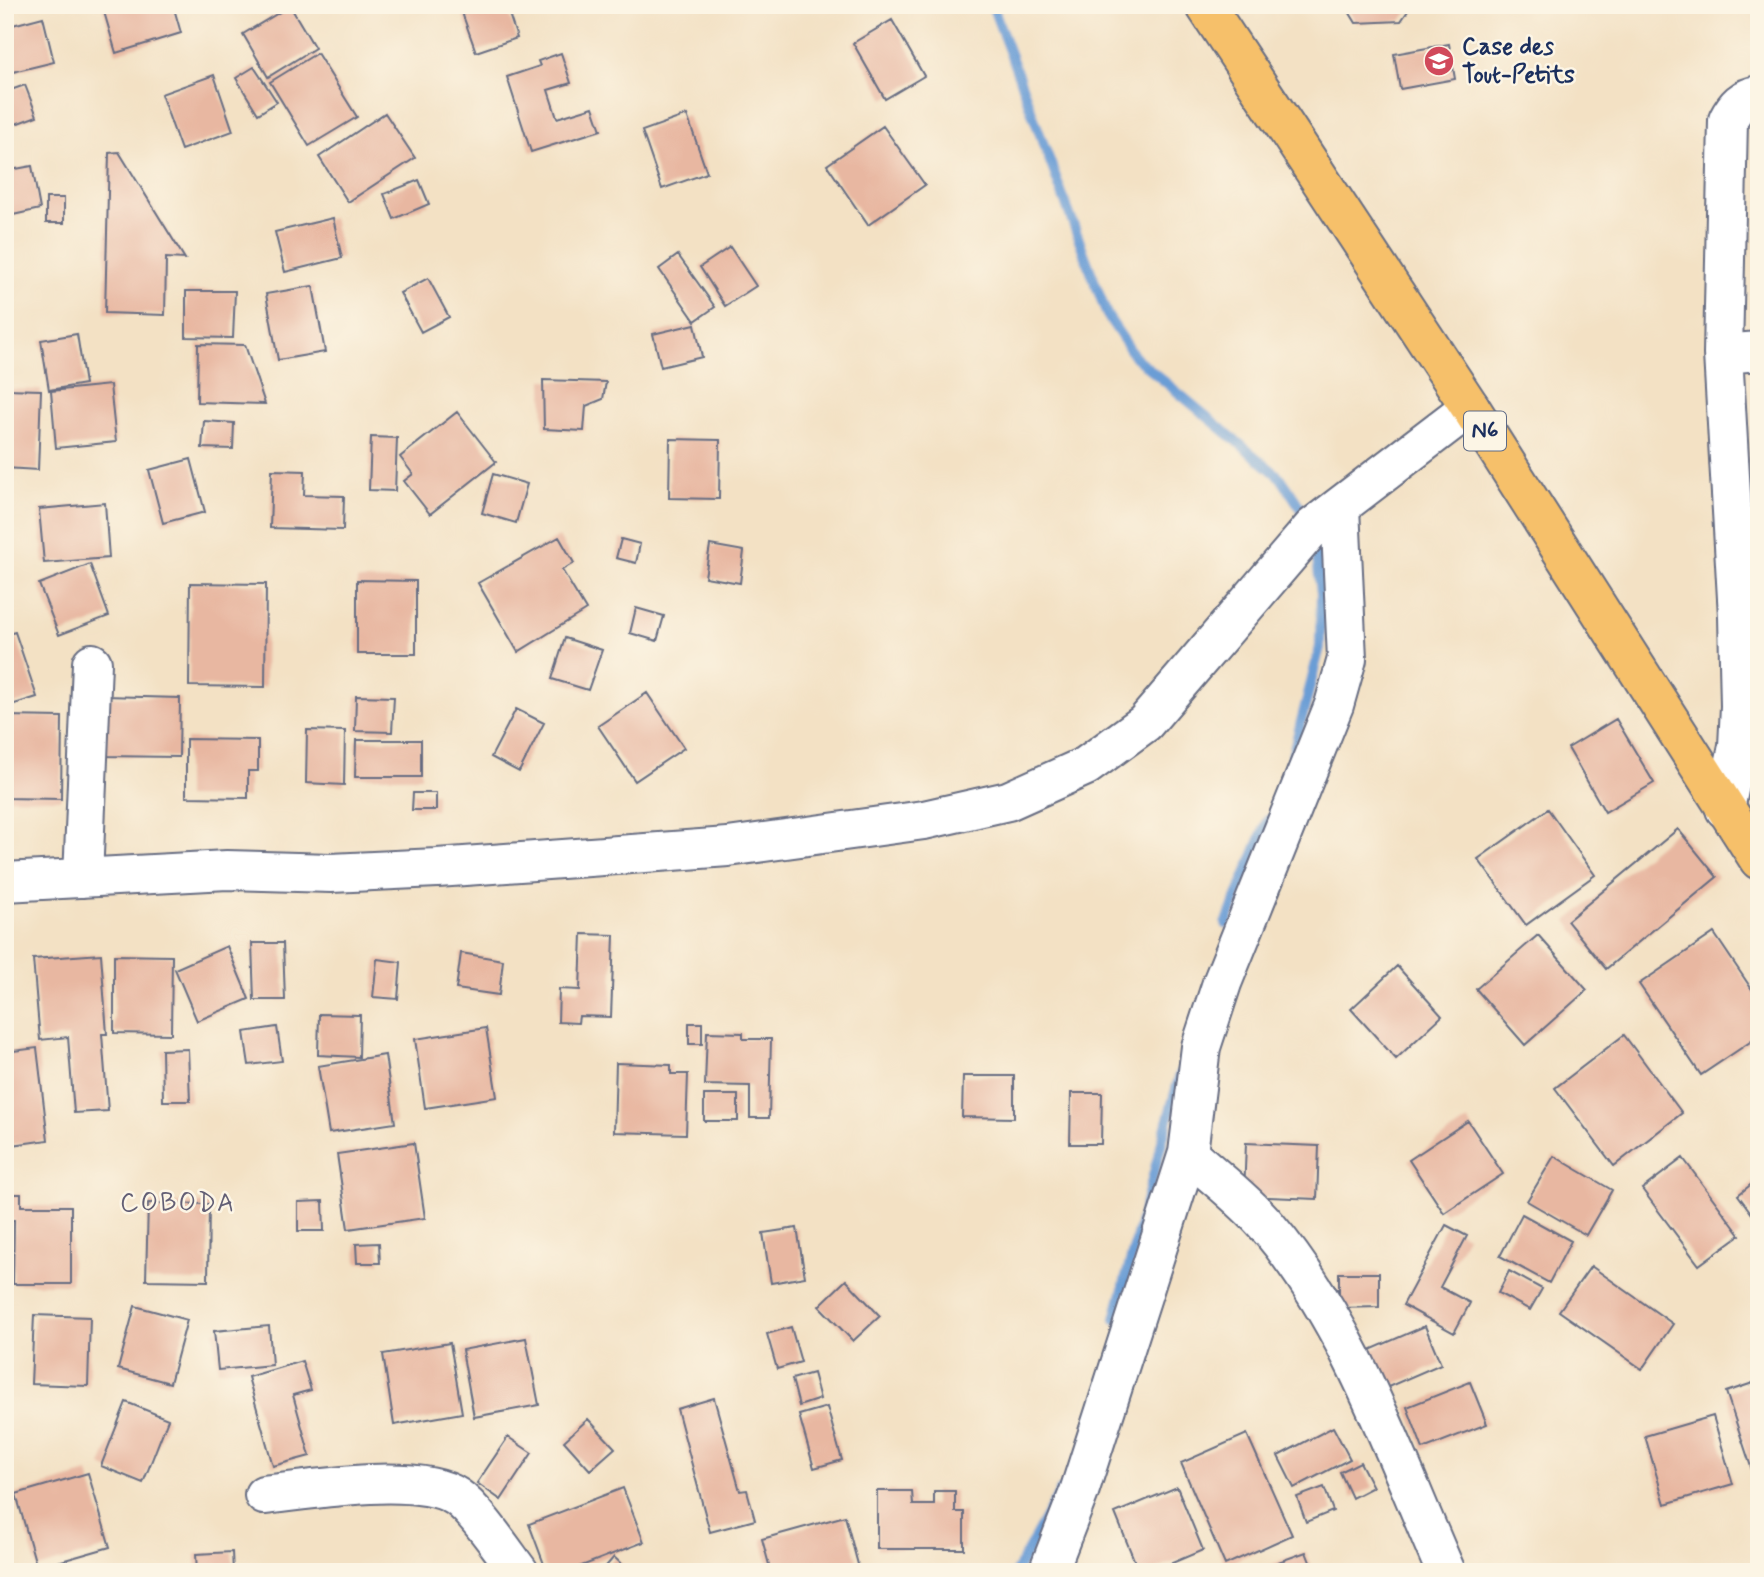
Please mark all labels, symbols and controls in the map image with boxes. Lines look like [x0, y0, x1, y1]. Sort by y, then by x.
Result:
place label: Case des Tout-Petits [1462, 32, 1575, 91]
school or university icon: Case des Tout-Petits [1422, 44, 1456, 78]
road number: N6 [1464, 412, 1506, 450]
district label: COBODA [120, 1187, 236, 1221]

